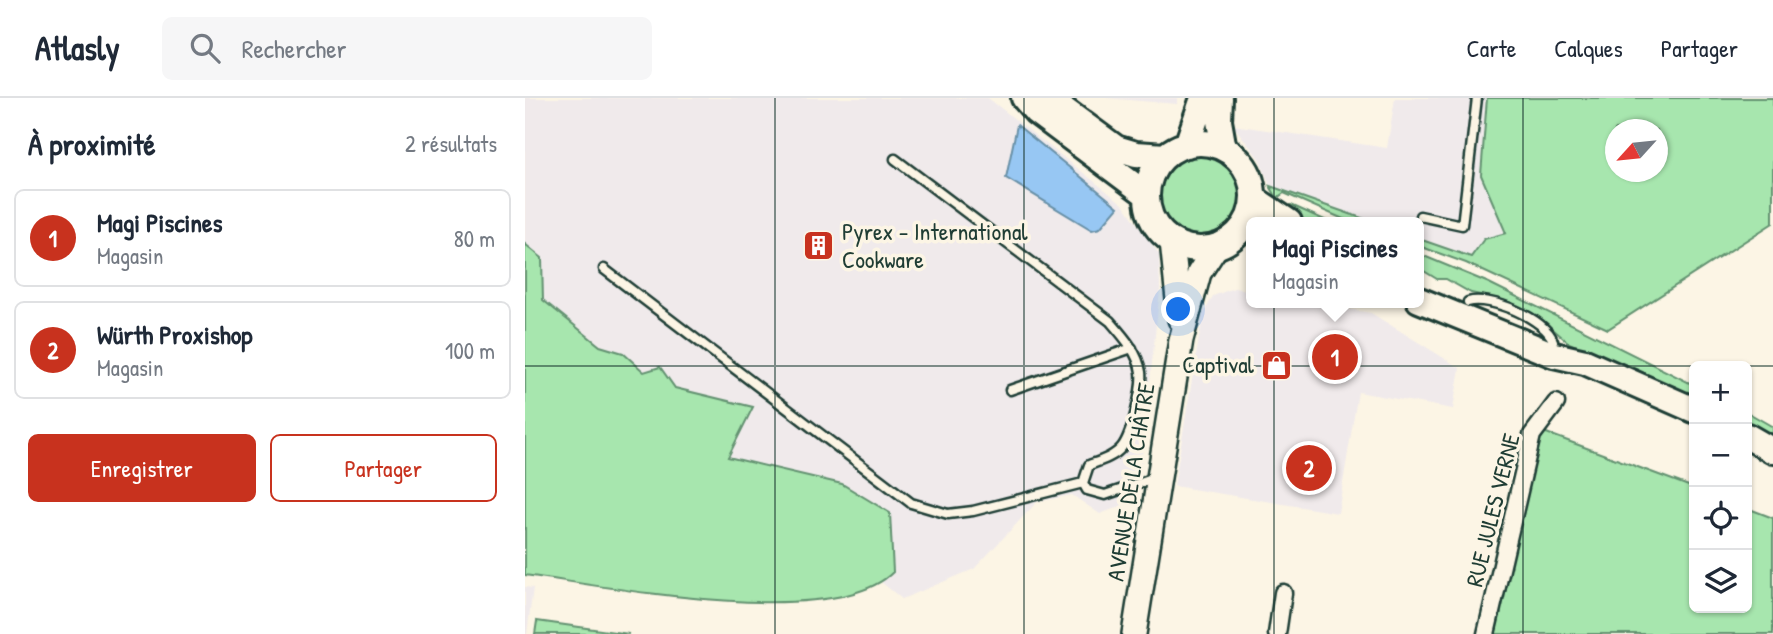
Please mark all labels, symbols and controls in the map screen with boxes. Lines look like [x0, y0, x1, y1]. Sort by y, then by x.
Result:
search box [162, 17, 652, 80]
text: Atlasly [35, 26, 120, 70]
icon: search [186, 29, 224, 67]
text: Rechercher [242, 31, 347, 66]
text: Carte [1467, 32, 1516, 64]
text: Calques [1554, 32, 1623, 64]
text: Partager [1661, 32, 1738, 64]
north arrow [1605, 119, 1668, 182]
text: À proximité [28, 124, 156, 164]
text: 2 résultats [405, 128, 497, 159]
text: Magi Piscines [97, 205, 222, 240]
place label: Pyrex - International Cookware [842, 215, 1028, 275]
popup [1246, 217, 1424, 308]
text: 1 [49, 223, 57, 254]
text: 80 m [454, 223, 495, 254]
building icon: Pyrex - International Cookware [802, 229, 836, 263]
text: Magi Piscines [1272, 230, 1398, 265]
text: Magasin [97, 240, 163, 271]
text: Magasin [1272, 265, 1339, 296]
your location [1161, 292, 1195, 326]
text: Würth Proxishop [97, 317, 252, 352]
pin: 1 [1312, 331, 1358, 383]
text: 2 [48, 335, 58, 366]
text: 100 m [445, 335, 495, 366]
place label: Captival [1182, 348, 1255, 380]
shop icon: Captival [1260, 348, 1294, 382]
text: Magasin [97, 352, 163, 383]
map controls [1689, 361, 1752, 613]
button: + [1689, 361, 1752, 424]
street label: AVENUE DE LA CHÂTRE [1099, 380, 1162, 583]
button: − [1689, 424, 1752, 487]
street label: RUE JULES VERNE [1458, 429, 1527, 590]
button: Enregistrer [28, 434, 256, 502]
button: Partager [270, 434, 497, 502]
pin: 2 [1286, 442, 1332, 494]
button: locate [1689, 487, 1752, 550]
button: layers [1689, 550, 1752, 613]

